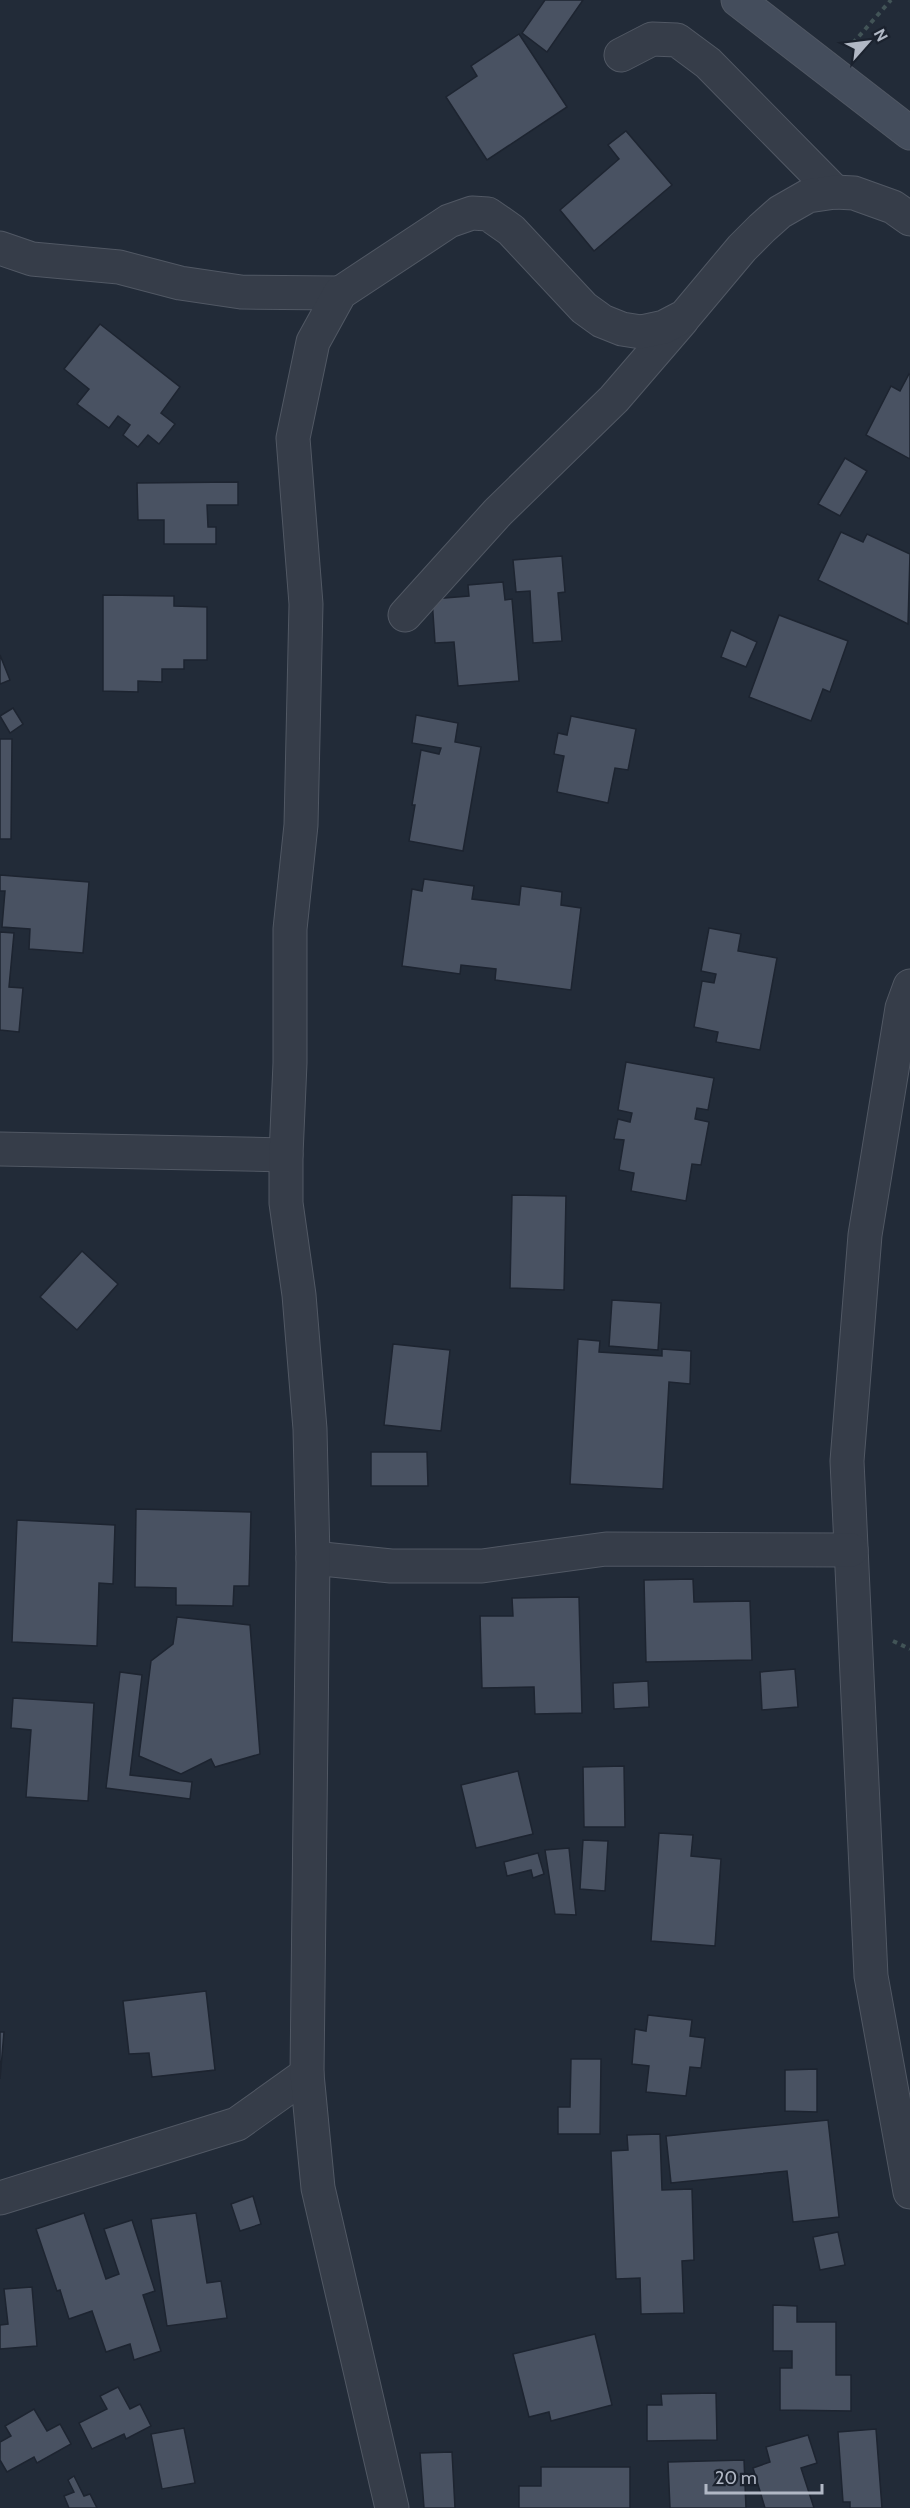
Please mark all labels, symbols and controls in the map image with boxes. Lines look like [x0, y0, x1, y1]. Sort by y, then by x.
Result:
north arrow [838, 12, 898, 72]
text: N [870, 26, 892, 45]
scale bar [706, 2457, 822, 2495]
text: 20 m [715, 2467, 757, 2489]

